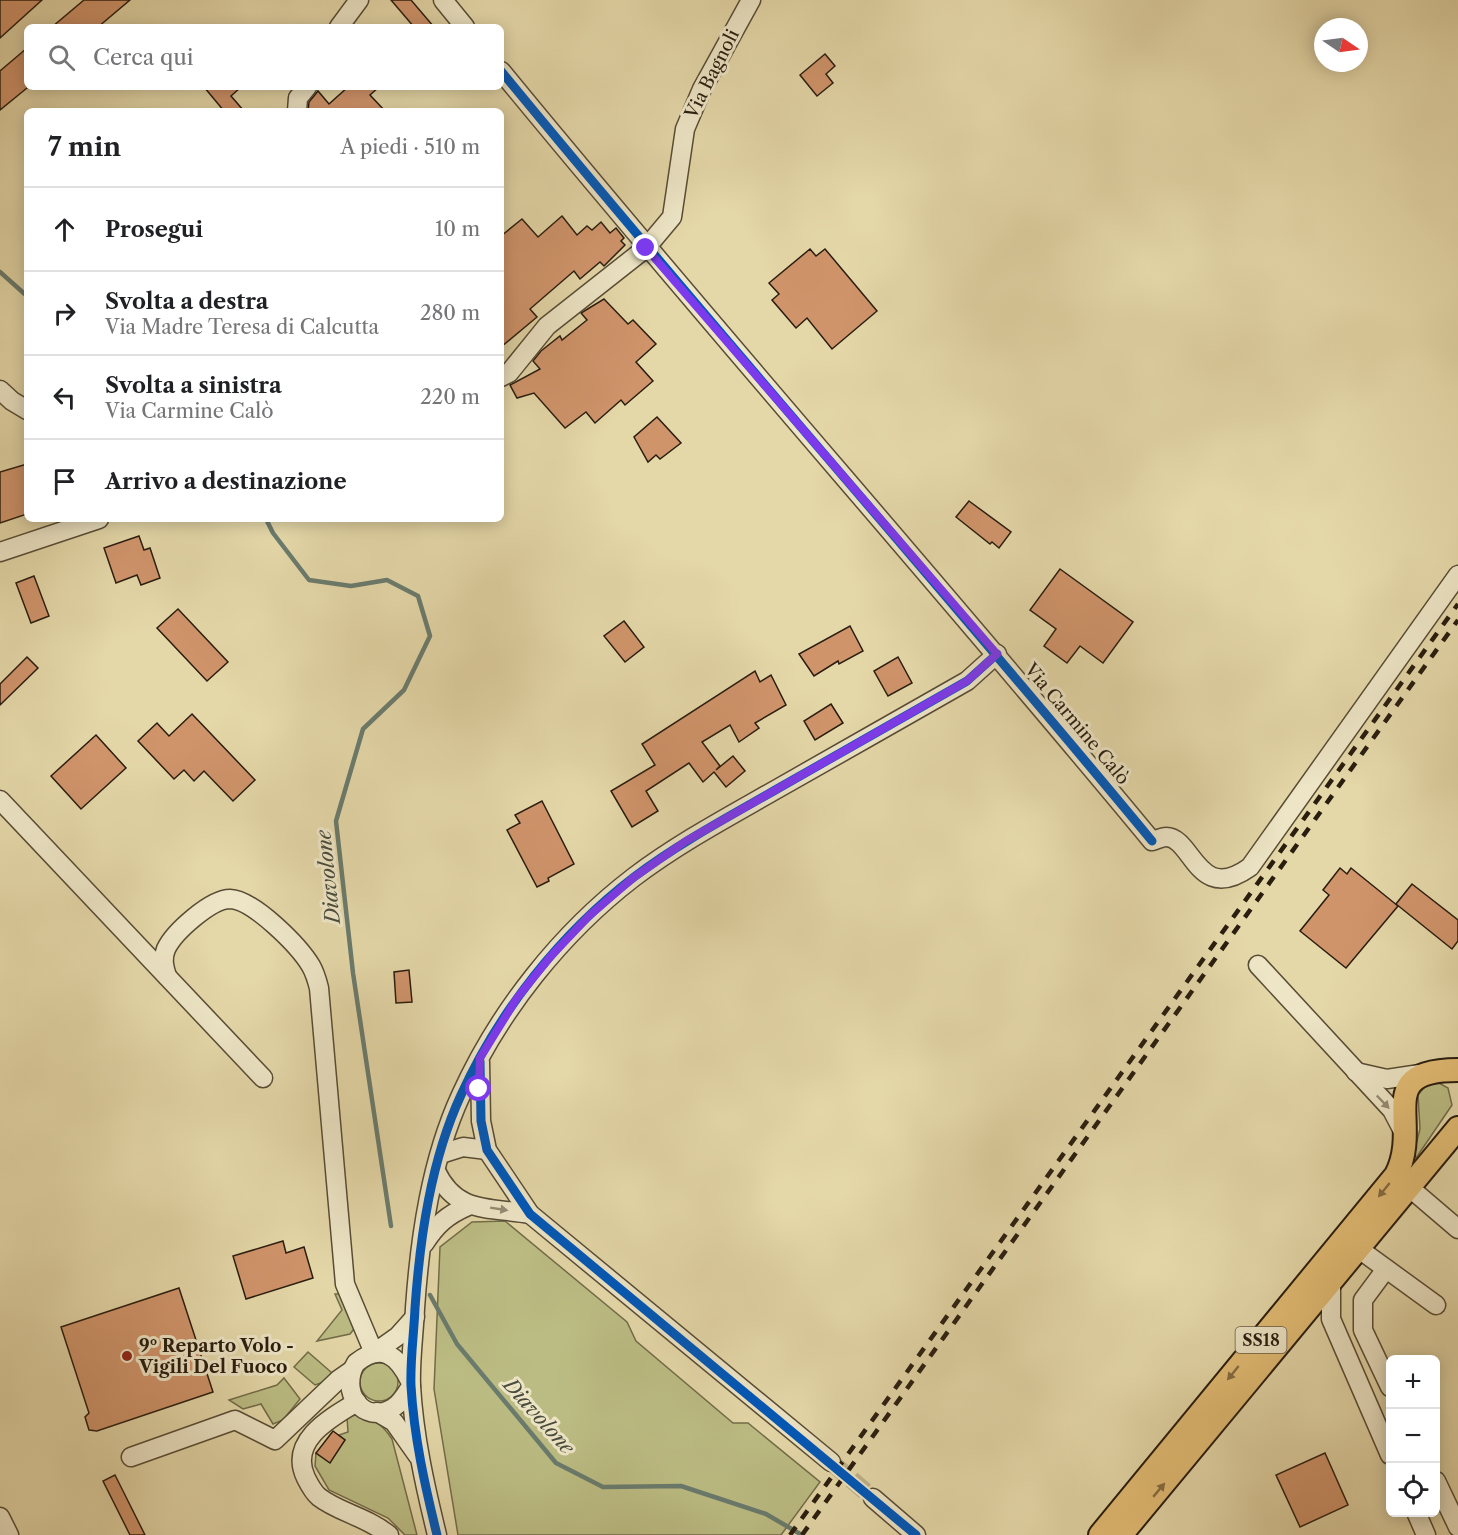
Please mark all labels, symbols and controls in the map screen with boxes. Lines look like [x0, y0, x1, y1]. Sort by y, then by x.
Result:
north arrow [1314, 18, 1368, 72]
search box [24, 24, 504, 90]
street label: Via Bagnoli [680, 25, 744, 123]
icon: search [45, 41, 78, 74]
text: Cerca qui [93, 44, 194, 71]
text: 7 min [48, 131, 121, 163]
text: A piedi · 510 m [341, 135, 480, 159]
icon: ahead [48, 213, 81, 246]
text: Prosegui [105, 216, 203, 243]
text: 10 m [435, 217, 480, 241]
route end [632, 234, 658, 260]
text: Svolta a destra [105, 288, 268, 315]
icon: right [48, 297, 81, 330]
text: 280 m [420, 301, 480, 325]
text: Via Madre Teresa di Calcutta [105, 315, 379, 339]
text: Svolta a sinistra [105, 372, 282, 399]
icon: left [48, 381, 81, 414]
text: 220 m [420, 385, 480, 409]
text: Via Carmine Calò [105, 399, 273, 423]
icon: arrive [48, 465, 81, 498]
text: Arrivo a destinazione [105, 468, 347, 495]
street label: Via Carmine Calò [1019, 658, 1134, 789]
water label: Diavolone [311, 828, 345, 927]
route start [465, 1075, 491, 1101]
one-way arrow [1376, 1094, 1390, 1108]
one-way arrow [1377, 1182, 1390, 1198]
one-way arrow [490, 1204, 509, 1213]
road number: SS18 [1236, 1327, 1286, 1353]
place label: 9º Reparto Volo - Vigili Del Fuoco [138, 1335, 294, 1378]
marker: 9º Reparto Volo - Vigili Del Fuoco [120, 1349, 134, 1363]
map controls [1386, 1355, 1440, 1517]
button: + [1386, 1355, 1440, 1409]
one-way arrow [1227, 1365, 1240, 1381]
water label: Diavolone [497, 1372, 580, 1460]
button: − [1386, 1409, 1440, 1463]
button: locate [1386, 1463, 1440, 1517]
one-way arrow [1152, 1483, 1165, 1498]

